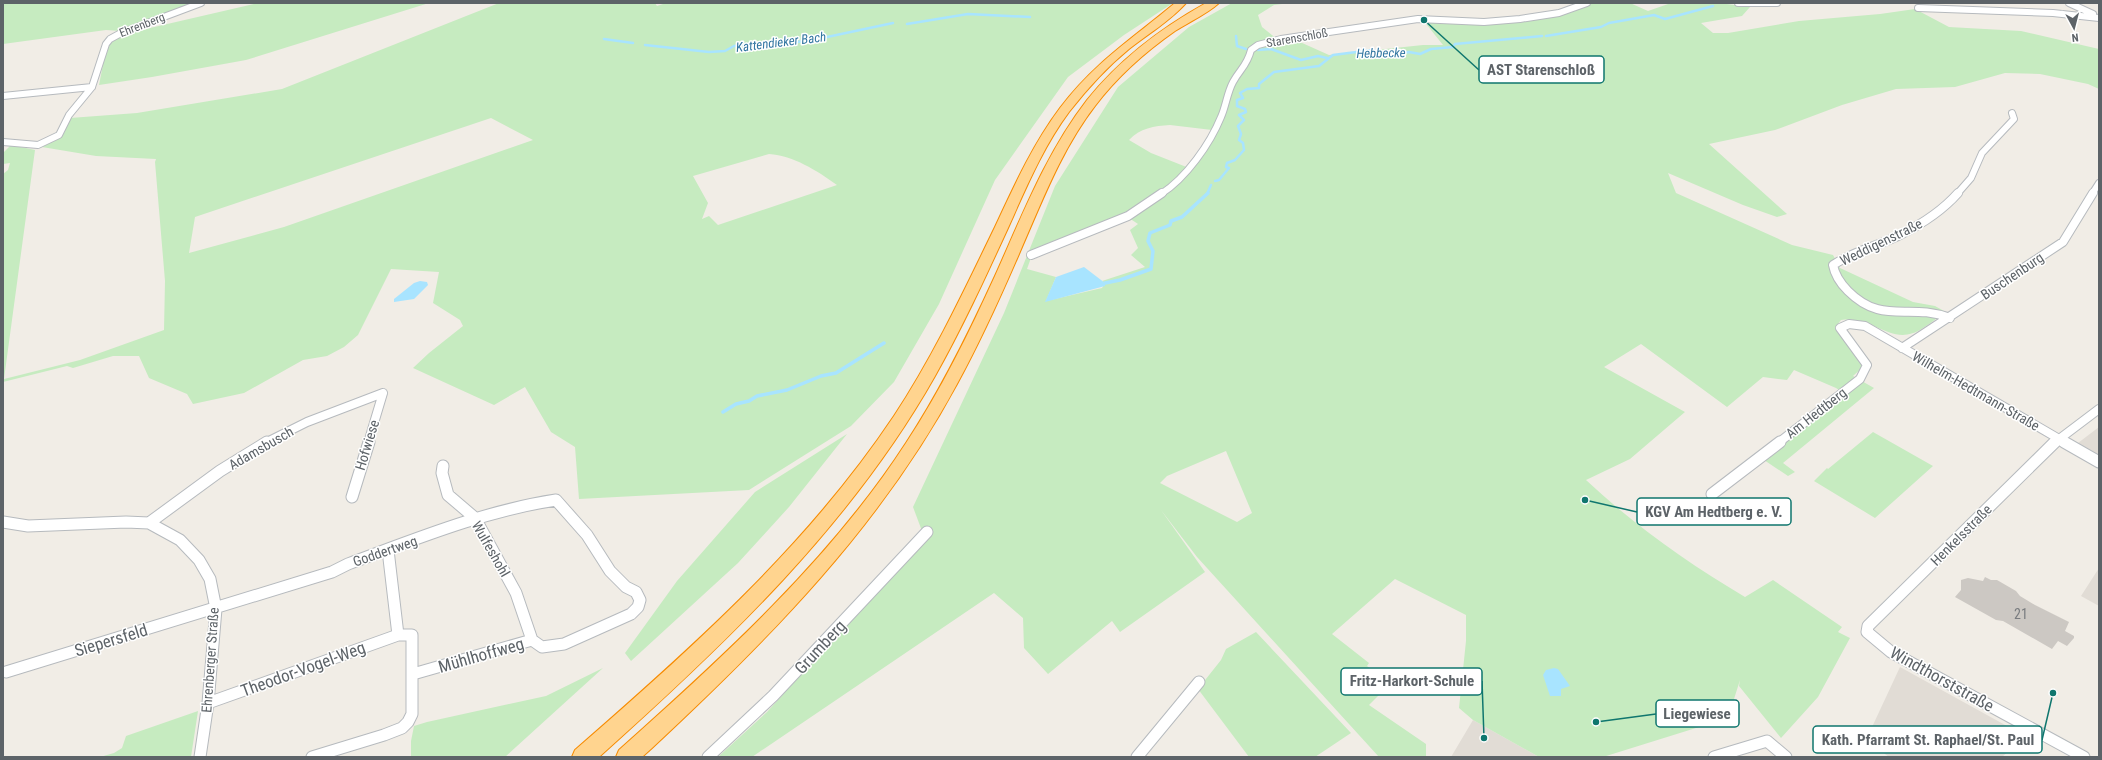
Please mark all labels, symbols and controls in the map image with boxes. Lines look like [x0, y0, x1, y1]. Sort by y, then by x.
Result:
north arrow [2054, 8, 2094, 48]
street label: Ehrenberg [117, 10, 167, 40]
street label: Starenschloß [1265, 26, 1329, 50]
water label: Kattendieker Bach [735, 29, 827, 55]
text: N [2071, 31, 2079, 44]
water label: Hebbecke [1356, 45, 1406, 61]
callout: AST Starenschloß [1479, 56, 1604, 83]
text: AST Starenschloß [1487, 61, 1595, 79]
street label: Weddigenstraße [1837, 215, 1925, 269]
street label: Buschenburg [1978, 249, 2046, 303]
street label: Wilhelm-Hedtmann-Straße [1910, 348, 2043, 434]
street label: Am Hedtberg [1782, 384, 1850, 442]
street label: Hofwiese [352, 417, 382, 472]
street label: Adamsbusch [226, 423, 296, 473]
callout: KGV Am Hedtberg e. V. [1637, 498, 1791, 525]
street label: Henkelsstraße [1927, 501, 1995, 569]
text: KGV Am Hedtberg e. V. [1645, 503, 1783, 521]
street label: Wulfeshohl [469, 518, 513, 580]
street label: Goddertweg [351, 533, 419, 569]
street label: Ehrenberger Straße [198, 606, 222, 713]
house number: 21 [2014, 606, 2028, 622]
street label: Grumberg [790, 616, 850, 678]
street label: Siepersfeld [72, 619, 150, 661]
street label: Mühlhoffweg [436, 633, 526, 677]
street label: Theodor-Vogel-Weg [238, 637, 368, 701]
street label: Windthorststraße [1886, 642, 1998, 716]
callout: Fritz-Harkort-Schule [1341, 668, 1482, 695]
text: Fritz-Harkort-Schule [1350, 672, 1474, 690]
callout: Liegewiese [1656, 700, 1739, 727]
text: Liegewiese [1663, 705, 1731, 723]
callout: Kath. Pfarramt St. Raphael/St. Paul [1813, 726, 2042, 753]
text: Kath. Pfarramt St. Raphael/St. Paul [1822, 731, 2034, 749]

